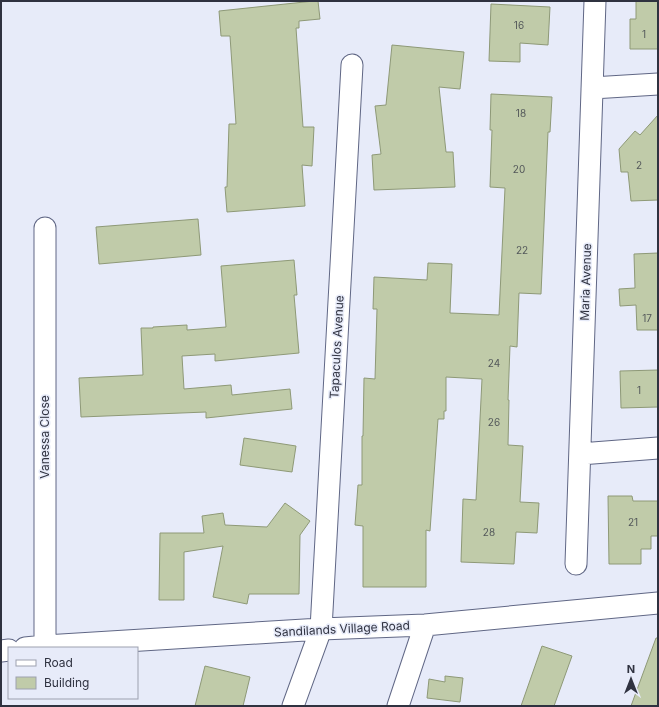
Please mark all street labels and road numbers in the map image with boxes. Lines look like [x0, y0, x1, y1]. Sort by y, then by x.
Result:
street label: Maria Avenue [577, 243, 594, 321]
street label: Tapaculos Avenue [326, 295, 347, 399]
street label: Vanessa Close [37, 395, 52, 479]
street label: Sandilands Village Road [274, 617, 410, 640]

